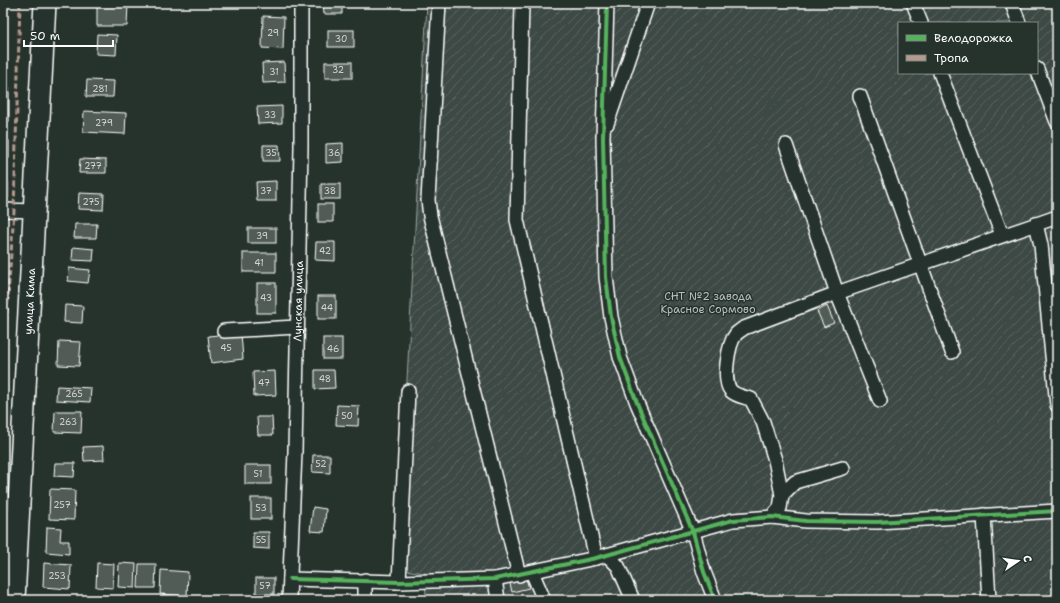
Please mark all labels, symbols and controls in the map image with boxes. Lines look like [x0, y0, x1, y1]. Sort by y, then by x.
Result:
scale bar [24, 22, 113, 48]
legend [898, 22, 1038, 74]
house number: 29 [267, 27, 279, 39]
text: 50 m [30, 28, 60, 44]
text: Велодорожка [934, 30, 1013, 46]
house number: 30 [335, 33, 347, 45]
text: Тропа [934, 50, 969, 66]
house number: 32 [332, 64, 344, 76]
house number: 31 [269, 66, 279, 78]
house number: 281 [92, 83, 108, 95]
house number: 33 [264, 109, 276, 121]
house number: 279 [95, 117, 113, 129]
house number: 35 [265, 147, 277, 159]
house number: 36 [328, 147, 340, 159]
house number: 277 [84, 160, 102, 172]
house number: 37 [260, 185, 272, 197]
house number: 38 [324, 185, 336, 197]
house number: 275 [82, 196, 100, 208]
house number: 39 [256, 230, 268, 242]
house number: 42 [319, 245, 331, 257]
house number: 41 [254, 257, 264, 269]
street label: Лунская улица [290, 260, 306, 342]
street label: улица Кима [20, 268, 39, 335]
park label: СНТ №2 завода Красное Сормово [660, 289, 756, 317]
house number: 43 [260, 292, 272, 304]
house number: 44 [321, 302, 333, 314]
house number: 45 [220, 342, 232, 354]
house number: 46 [327, 343, 339, 355]
house number: 48 [319, 373, 331, 385]
house number: 47 [258, 377, 270, 389]
house number: 265 [65, 388, 83, 400]
house number: 50 [341, 410, 353, 422]
house number: 263 [59, 416, 77, 428]
house number: 52 [315, 458, 327, 470]
house number: 51 [254, 468, 262, 480]
house number: 257 [53, 499, 71, 511]
house number: 53 [255, 502, 267, 514]
house number: 55 [256, 534, 266, 546]
north arrow [998, 541, 1038, 581]
text: С [1019, 554, 1035, 564]
house number: 253 [48, 570, 66, 582]
house number: 57 [259, 580, 271, 592]

